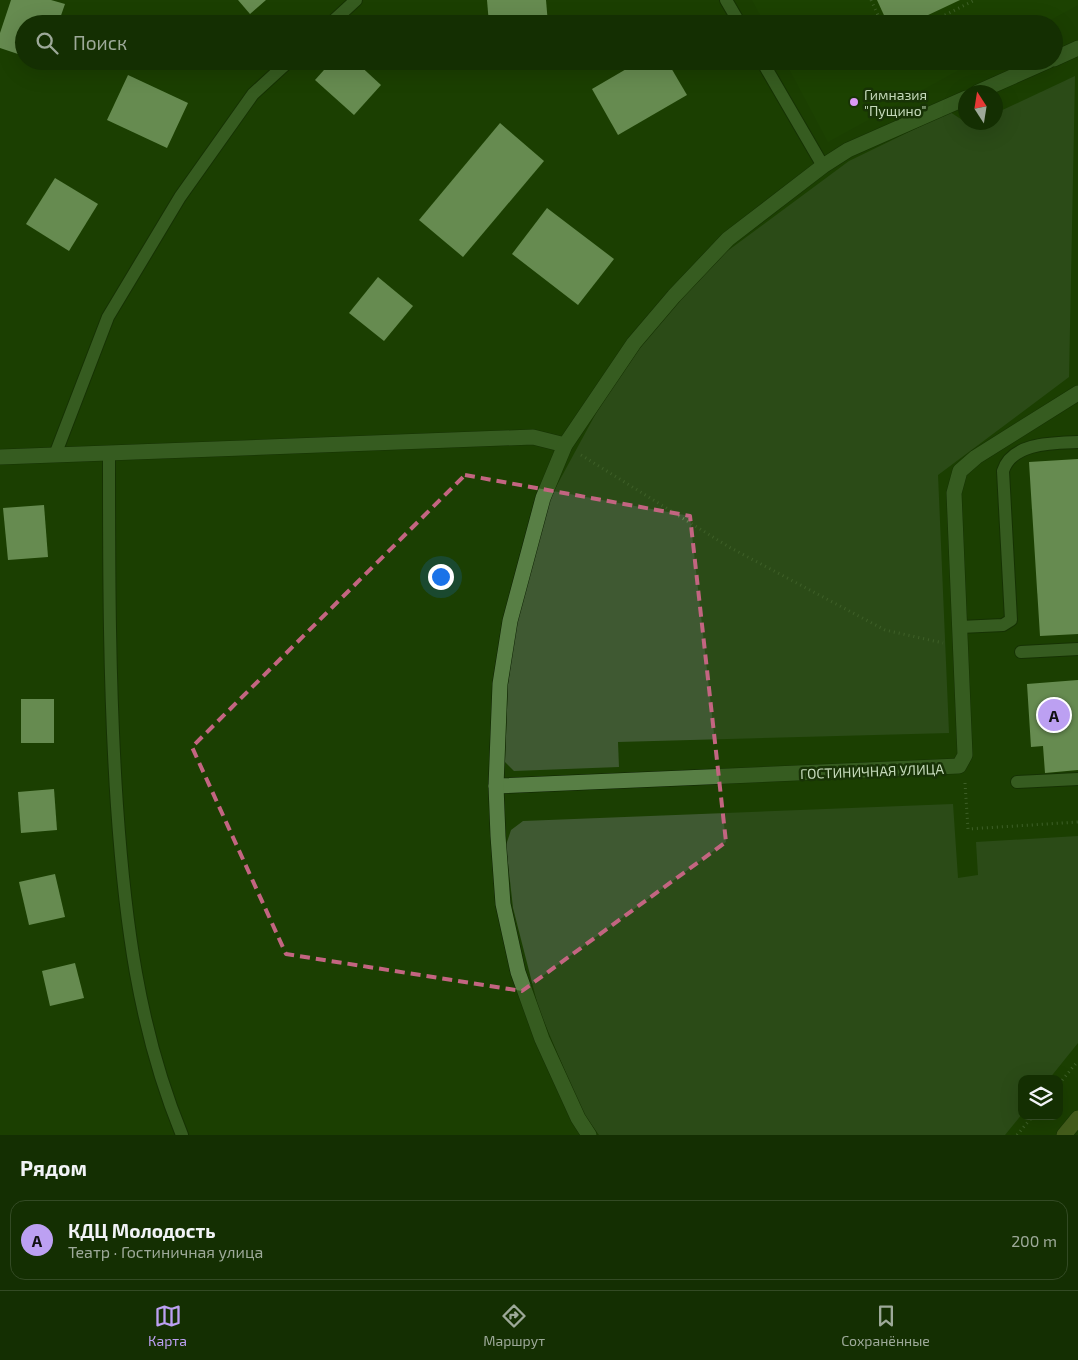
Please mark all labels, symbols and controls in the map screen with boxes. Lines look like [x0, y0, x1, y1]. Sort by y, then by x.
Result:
search box [15, 15, 1063, 70]
icon: search [33, 29, 61, 57]
text: Поиск [73, 31, 127, 54]
north arrow [958, 85, 1003, 130]
place label: Гимназия "Пущино" [864, 86, 927, 119]
marker: Гимназия "Пущино" [848, 96, 860, 108]
your location [428, 564, 454, 590]
pin: A [1038, 696, 1070, 734]
street label: ГОСТИНИЧНАЯ УЛИЦА [800, 760, 945, 782]
map controls [1018, 1075, 1063, 1120]
button: layers [1018, 1075, 1063, 1120]
text: Рядом [20, 1155, 87, 1180]
text: КДЦ Молодость [68, 1219, 216, 1242]
text: A [32, 1231, 42, 1250]
text: 200 m [1011, 1231, 1057, 1250]
text: Театр · Гостиничная улица [68, 1242, 263, 1261]
tab: Карта [148, 1302, 187, 1349]
tab: Маршрут [483, 1302, 545, 1349]
tab: Сохранённые [841, 1302, 930, 1349]

